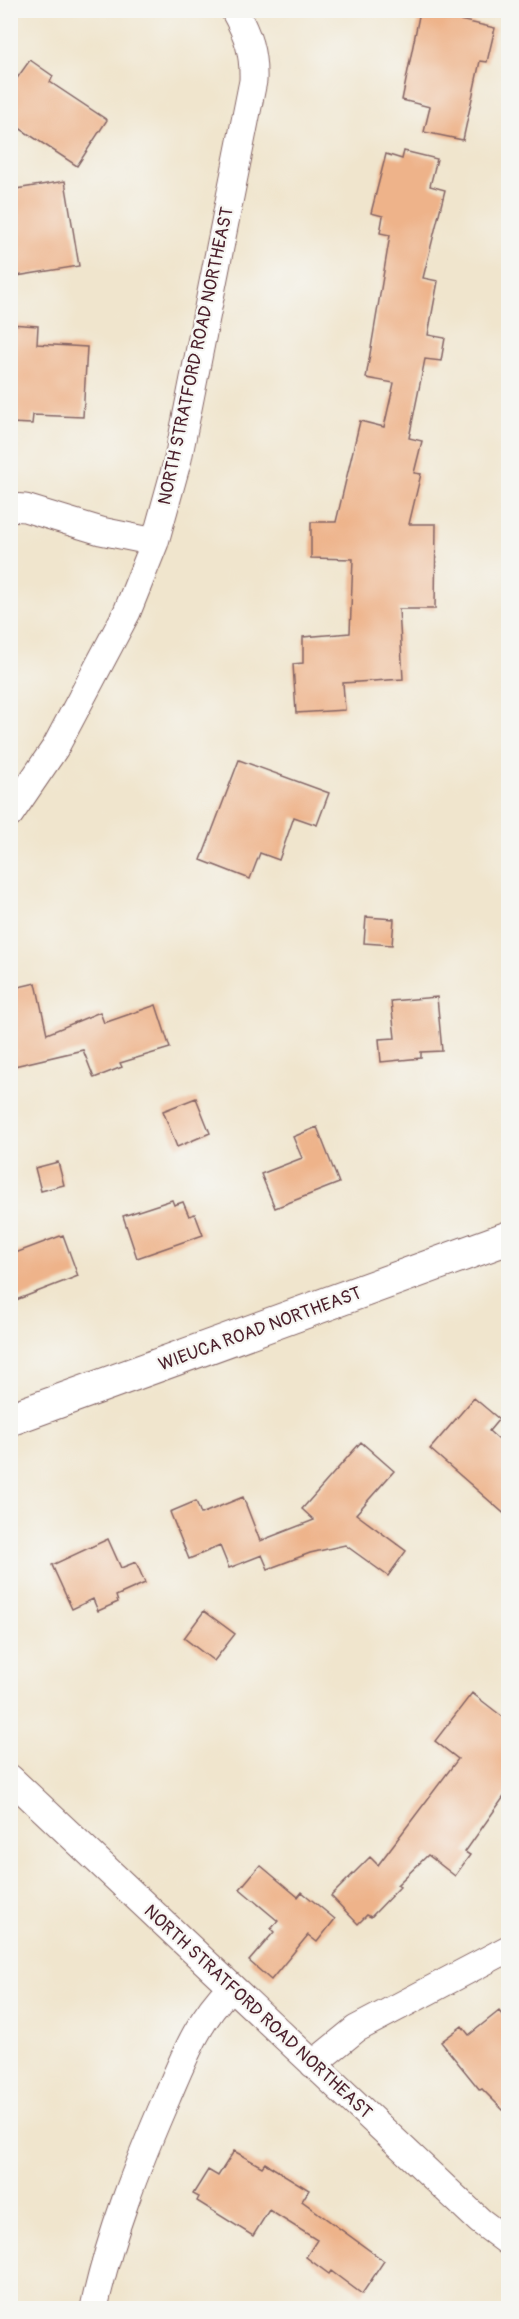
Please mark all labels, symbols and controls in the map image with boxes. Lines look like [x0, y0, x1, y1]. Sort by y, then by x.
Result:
street label: NORTH STRATFORD ROAD NORTHEAST [153, 205, 239, 507]
street label: WIEUCA ROAD NORTHEAST [155, 1282, 365, 1376]
street label: NORTH STRATFORD ROAD NORTHEAST [139, 1900, 377, 2124]

